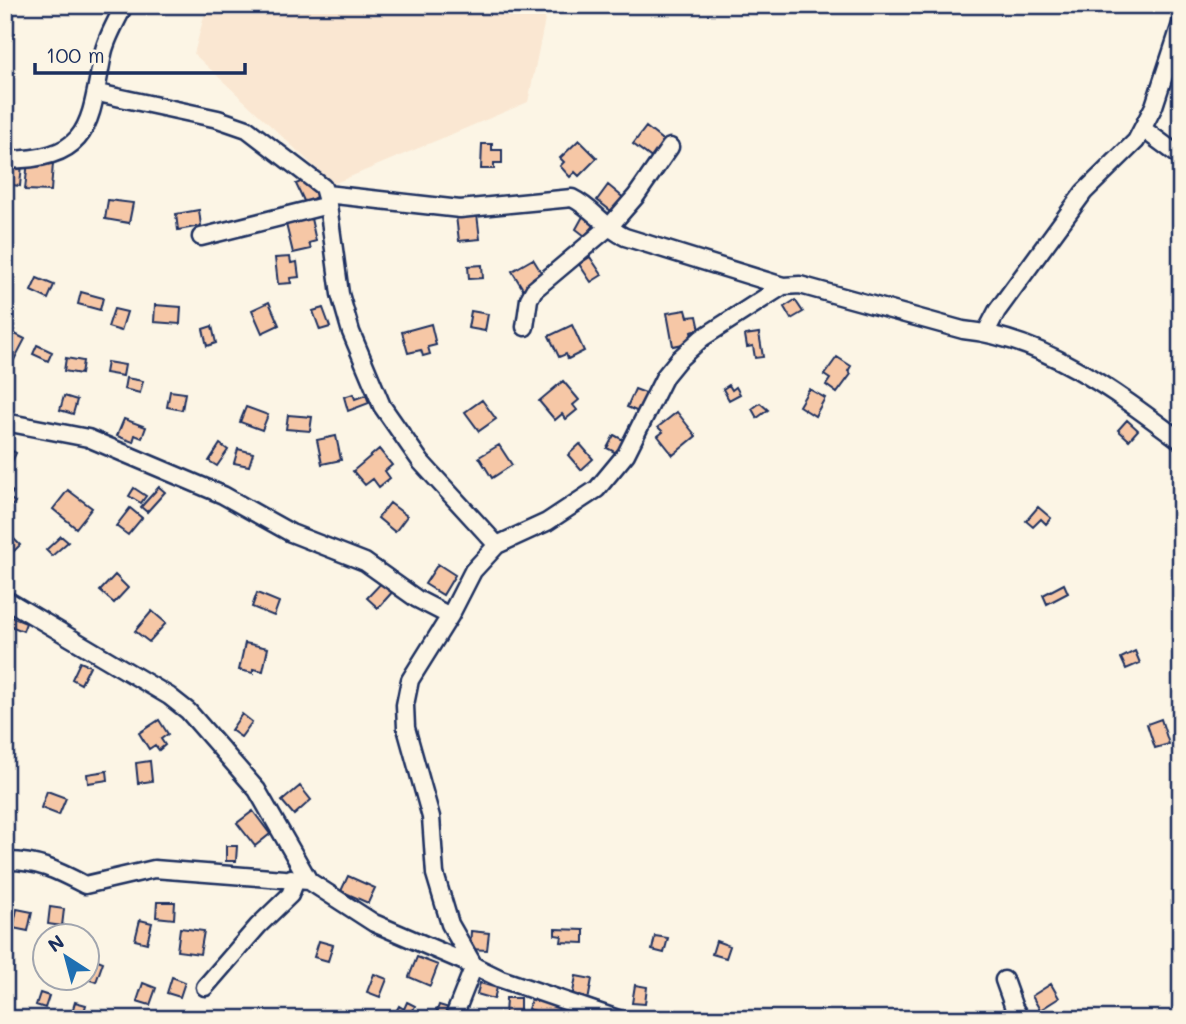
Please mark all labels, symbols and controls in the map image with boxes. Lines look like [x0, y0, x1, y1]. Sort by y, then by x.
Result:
scale bar [35, 32, 245, 76]
text: 100 m [46, 41, 105, 68]
north arrow [32, 922, 102, 992]
text: N [43, 928, 69, 957]

